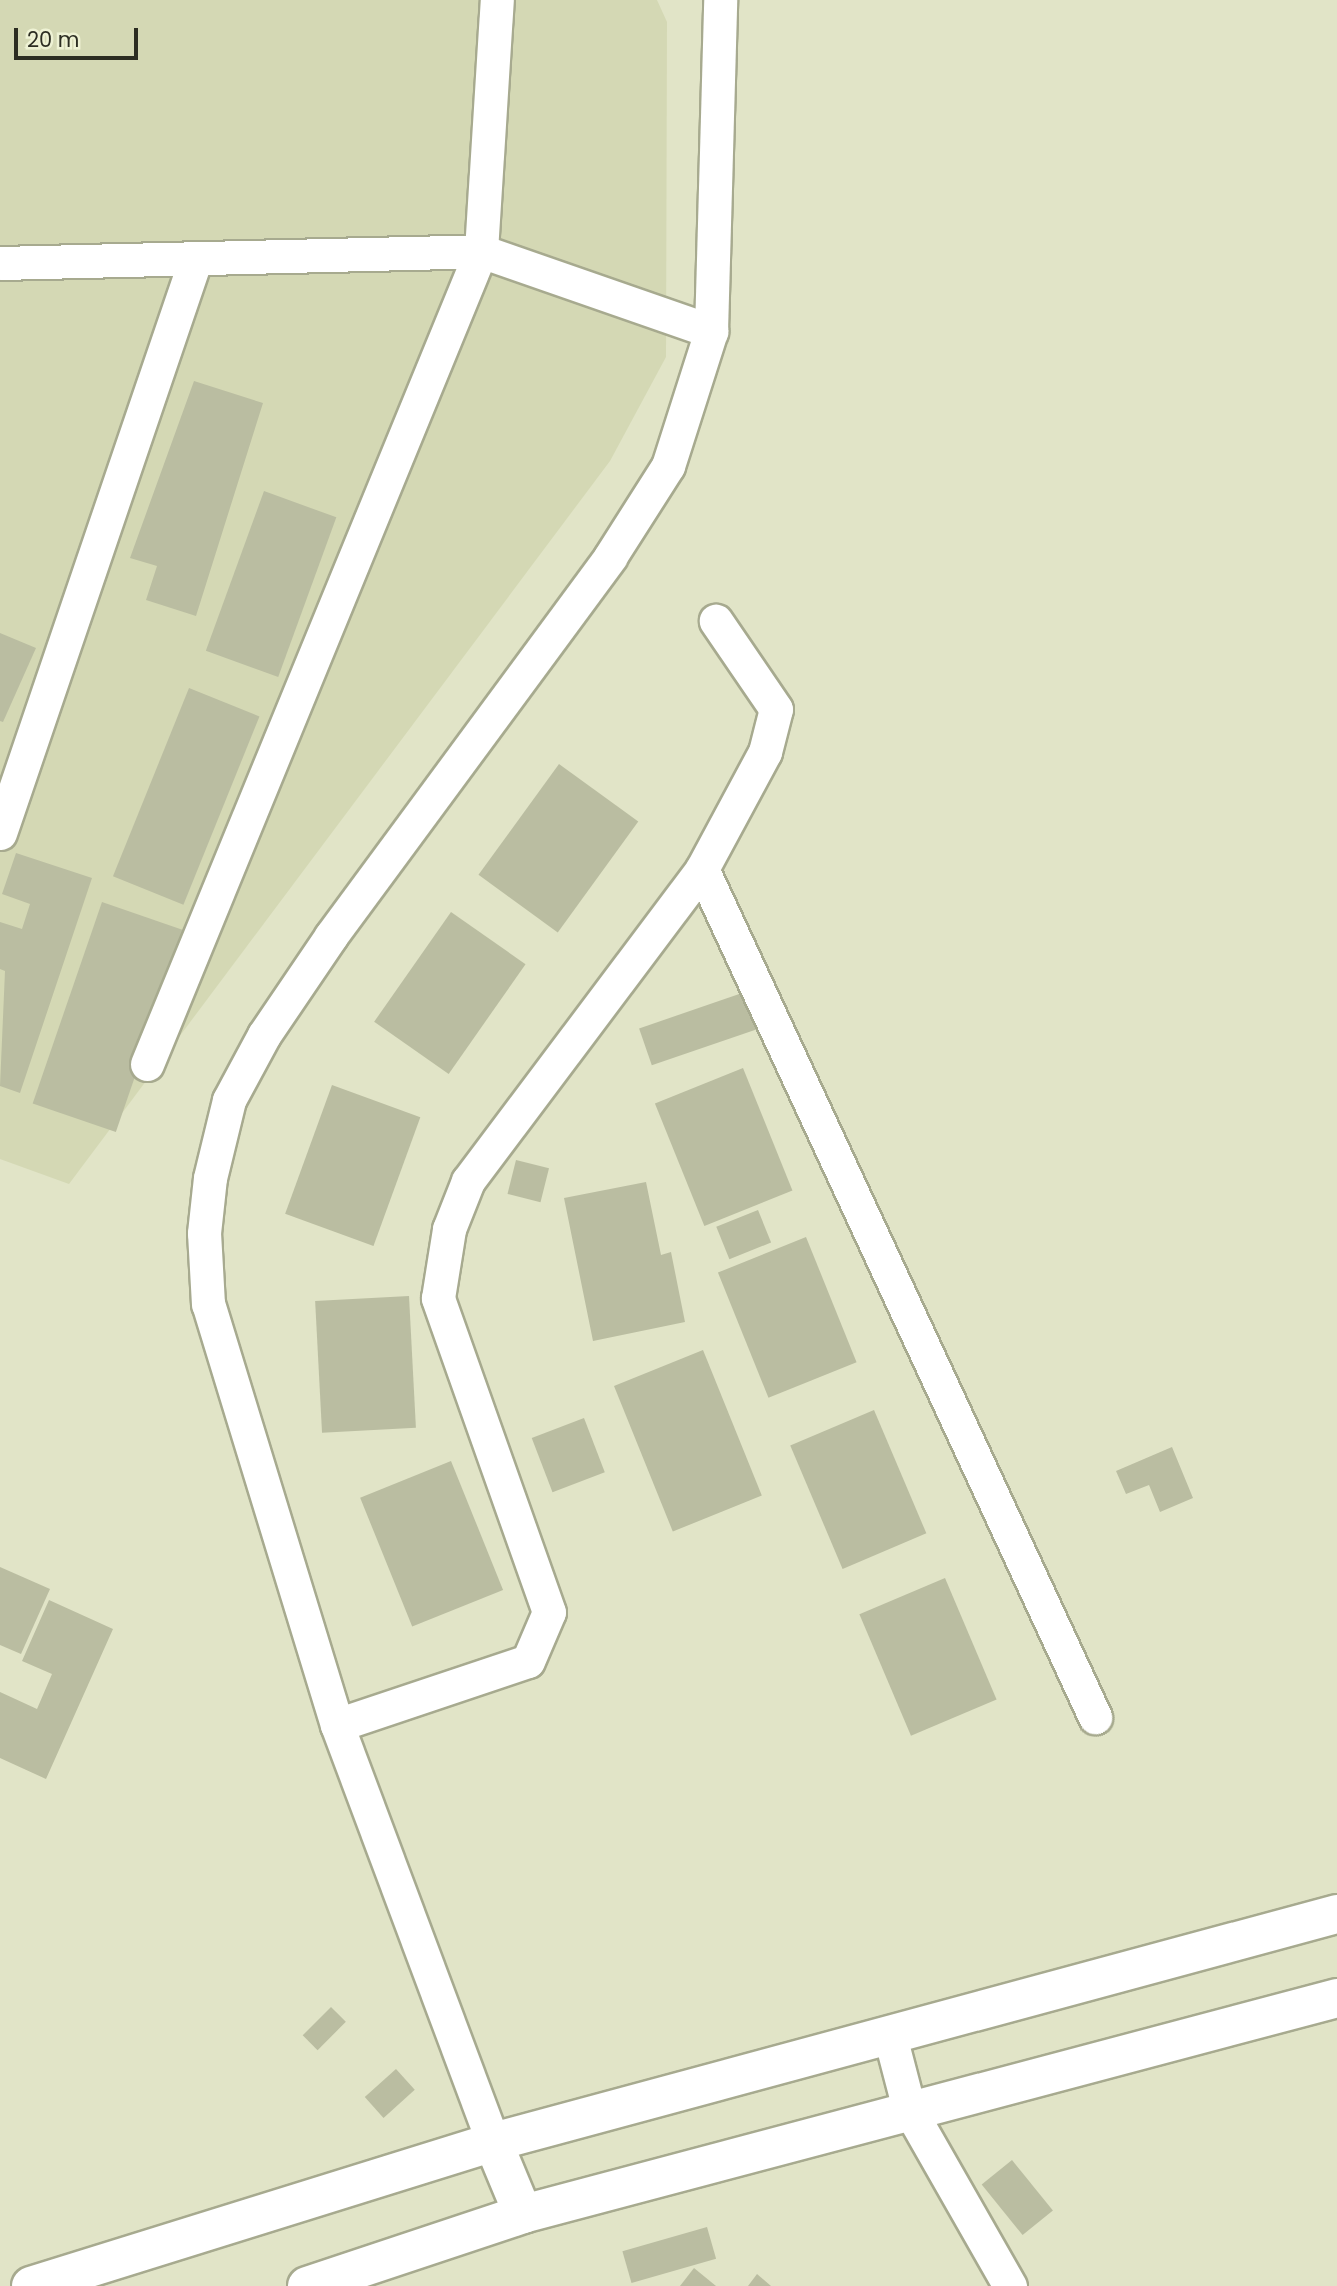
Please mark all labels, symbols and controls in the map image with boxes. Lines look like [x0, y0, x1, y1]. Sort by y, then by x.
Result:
scale bar [18, 14, 142, 58]
text: 20 m [27, 25, 80, 54]

